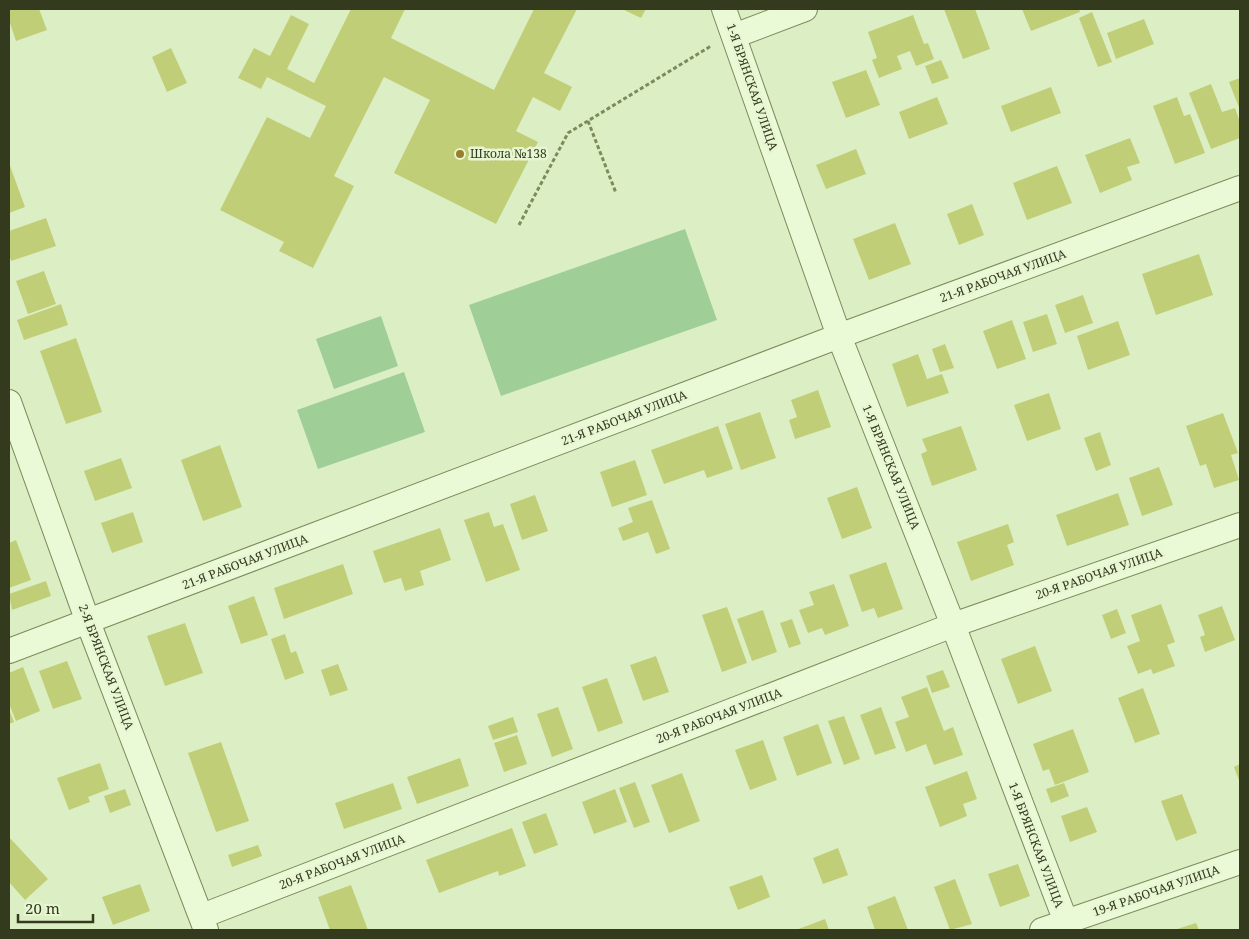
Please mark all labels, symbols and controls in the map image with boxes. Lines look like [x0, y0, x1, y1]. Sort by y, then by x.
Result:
street label: 1-Я БРЯНСКАЯ УЛИЦА [723, 21, 782, 153]
place label: Школа №138 [470, 145, 547, 162]
marker: Школа №138 [454, 148, 466, 160]
street label: 21-Я РАБОЧАЯ УЛИЦА [937, 245, 1069, 306]
street label: 21-Я РАБОЧАЯ УЛИЦА [559, 386, 690, 449]
street label: 1-Я БРЯНСКАЯ УЛИЦА [859, 402, 925, 532]
street label: 21-Я РАБОЧАЯ УЛИЦА [180, 530, 311, 593]
street label: 20-Я РАБОЧАЯ УЛИЦА [1033, 544, 1165, 603]
street label: 2-Я БРЯНСКАЯ УЛИЦА [75, 602, 138, 733]
street label: 20-Я РАБОЧАЯ УЛИЦА [654, 684, 785, 747]
street label: 1-Я БРЯНСКАЯ УЛИЦА [1005, 780, 1068, 911]
street label: 20-Я РАБОЧАЯ УЛИЦА [277, 830, 408, 893]
street label: 19-Я РАБОЧАЯ УЛИЦА [1090, 861, 1222, 920]
scale bar [18, 892, 92, 924]
text: 20 m [25, 898, 60, 918]

